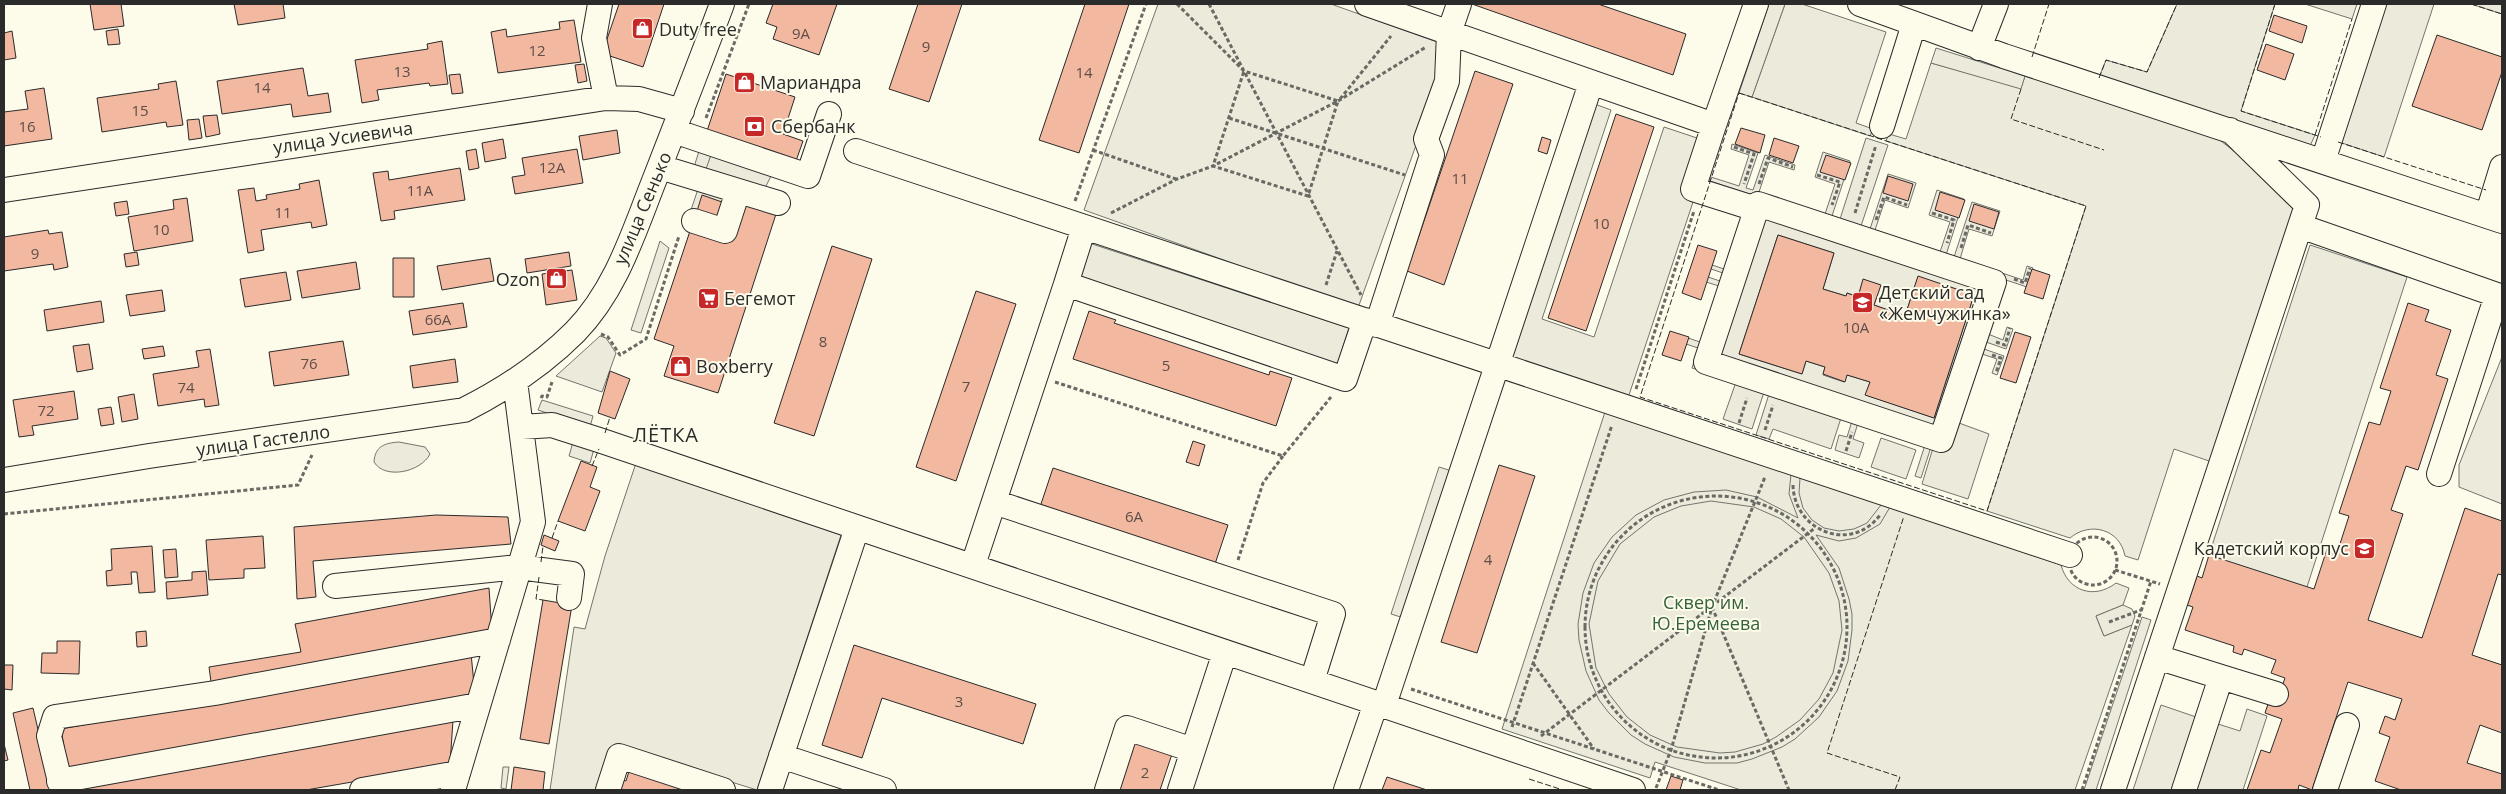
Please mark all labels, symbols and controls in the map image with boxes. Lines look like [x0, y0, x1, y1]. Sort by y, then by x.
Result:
shop icon: Duty free [631, 17, 655, 41]
place label: Duty free [659, 17, 737, 41]
house number: 9А [792, 23, 811, 43]
house number: 9 [922, 36, 930, 56]
house number: 12 [528, 40, 546, 60]
house number: 13 [393, 61, 411, 81]
house number: 14 [1075, 62, 1093, 82]
shop icon: Мариандра [732, 70, 756, 94]
place label: Мариандра [760, 70, 861, 94]
house number: 14 [253, 77, 271, 97]
house number: 15 [131, 100, 149, 120]
bank icon: Сбербанк [743, 114, 767, 138]
place label: Сбербанк [771, 114, 856, 138]
street label: улица Усиевича [272, 115, 414, 159]
house number: 16 [18, 116, 36, 136]
street label: улица Сенько [607, 148, 677, 268]
house number: 12А [539, 157, 566, 177]
house number: 11 [1451, 168, 1469, 188]
house number: 11А [407, 180, 434, 200]
house number: 11 [274, 202, 292, 222]
house number: 10 [1592, 213, 1610, 233]
house number: 10 [152, 219, 170, 239]
house number: 9 [31, 243, 39, 263]
place label: Ozon [496, 267, 540, 291]
shop icon: Ozon [544, 267, 568, 291]
place label: Детский сад «Жемчужинка» [1879, 280, 2011, 325]
supermarket icon: Бегемот [696, 286, 720, 310]
place label: Бегемот [724, 286, 796, 310]
school or university icon: Детский сад «Жемчужинка» [1851, 290, 1875, 314]
house number: 66А [425, 309, 452, 329]
house number: 10А [1843, 317, 1870, 337]
house number: 8 [819, 331, 827, 351]
house number: 76 [300, 353, 318, 373]
shop icon: Boxberry [668, 354, 692, 378]
place label: Boxberry [696, 354, 774, 378]
house number: 5 [1162, 355, 1170, 375]
house number: 7 [962, 376, 970, 396]
house number: 74 [177, 377, 195, 397]
house number: 72 [37, 400, 55, 420]
street label: улица Гастелло [195, 419, 331, 461]
district label: ЛЁТКА [633, 421, 699, 448]
house number: 6А [1125, 506, 1144, 526]
place label: Кадетский корпус [2194, 536, 2349, 560]
school or university icon: Кадетский корпус [2353, 536, 2377, 560]
house number: 4 [1484, 549, 1493, 569]
park label: Сквер им. Ю.Еремеева [1652, 590, 1760, 635]
house number: 3 [955, 691, 963, 711]
house number: 2 [1141, 762, 1149, 782]

